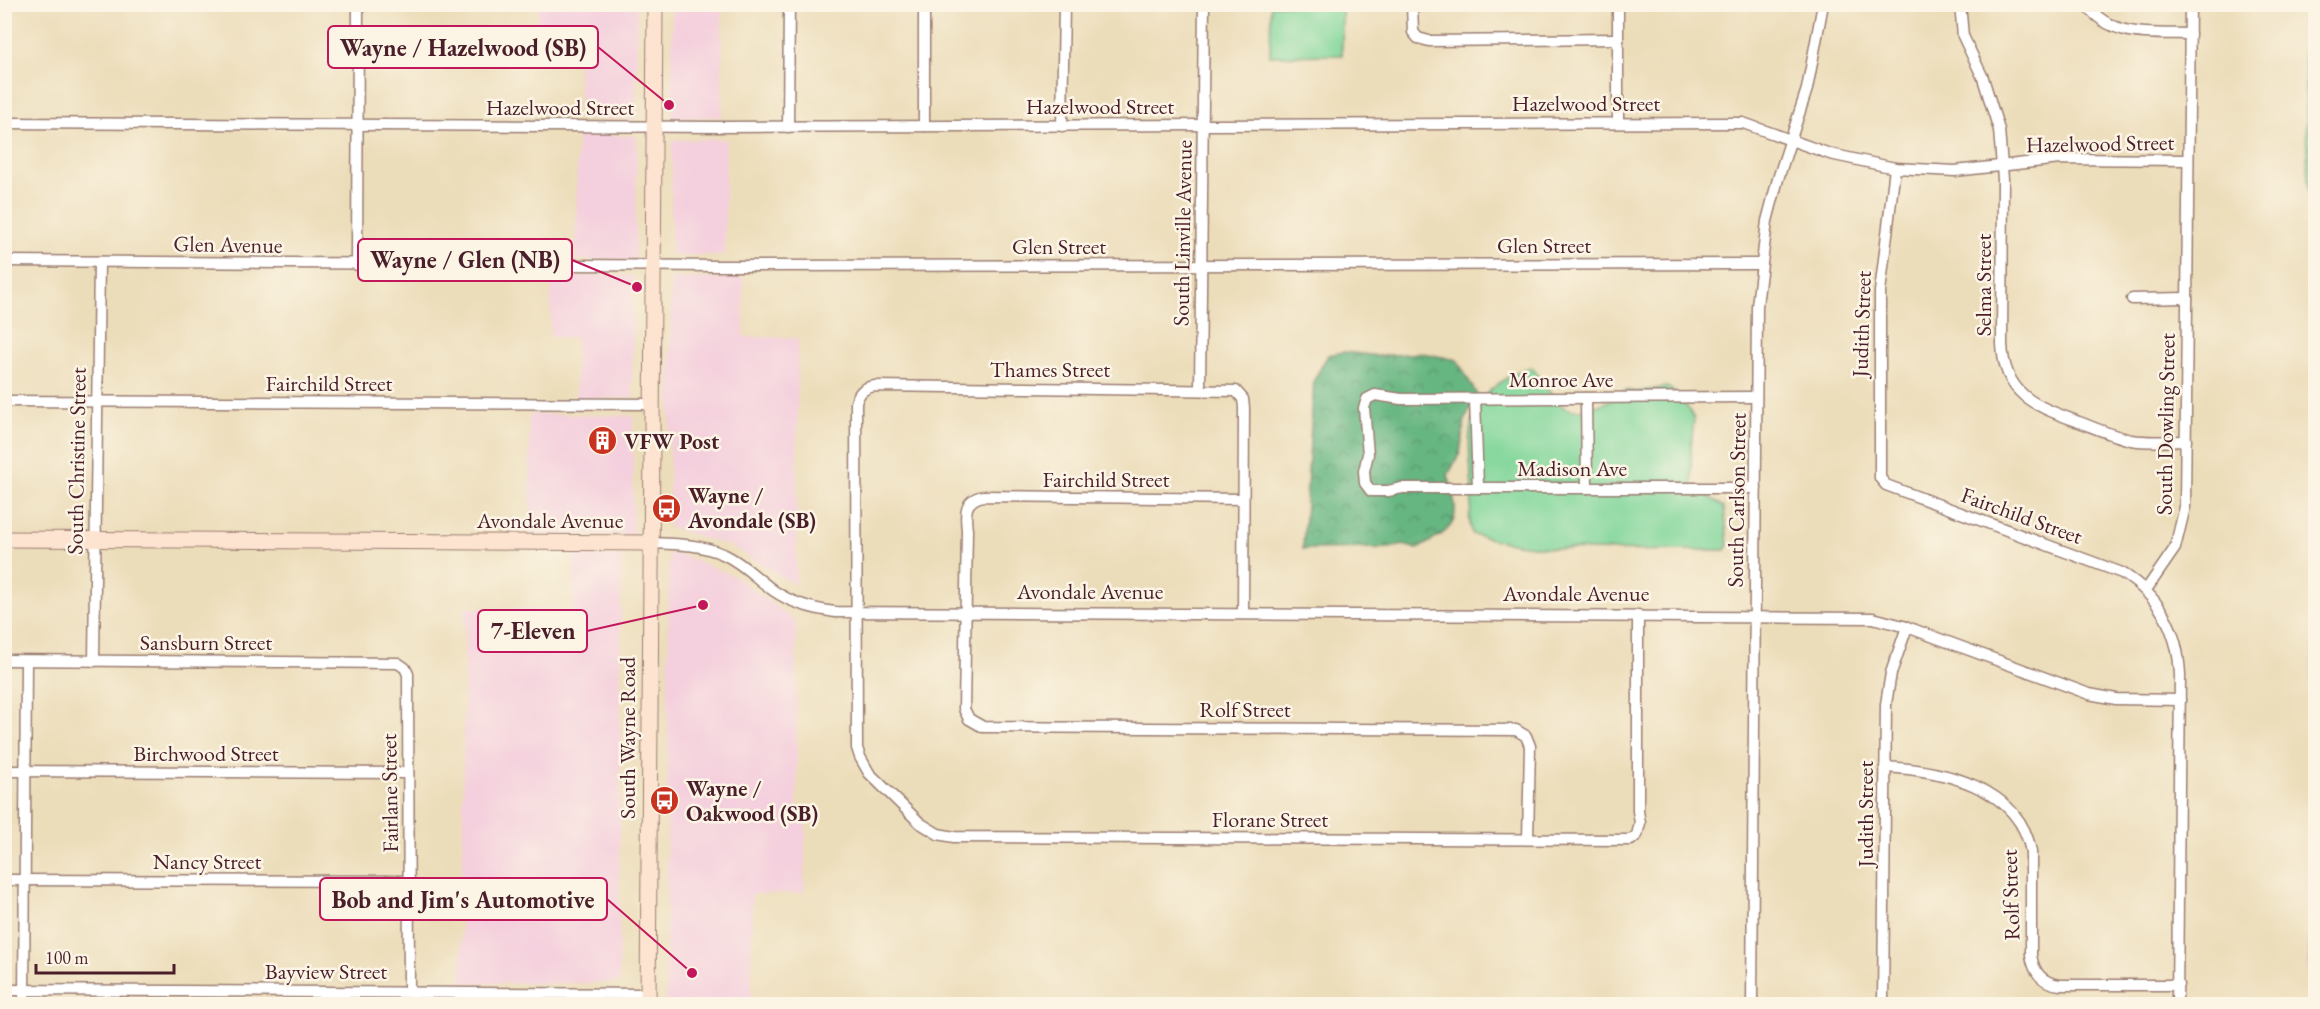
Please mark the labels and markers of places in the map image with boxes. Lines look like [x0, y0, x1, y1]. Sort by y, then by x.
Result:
callout: Wayne / Hazelwood (SB) [328, 26, 598, 68]
callout: Wayne / Glen (NB) [358, 239, 572, 281]
building icon: VFW Post [587, 425, 619, 457]
place label: VFW Post [624, 427, 720, 456]
place label: Wayne / Avondale (SB) [687, 481, 816, 535]
bus stop icon: Wayne / Avondale (SB) [651, 492, 683, 524]
callout: 7-Eleven [478, 610, 587, 652]
place label: Wayne / Oakwood (SB) [686, 774, 818, 828]
bus stop icon: Wayne / Oakwood (SB) [649, 785, 681, 817]
callout: Bob and Jim's Automotive [320, 878, 607, 920]

